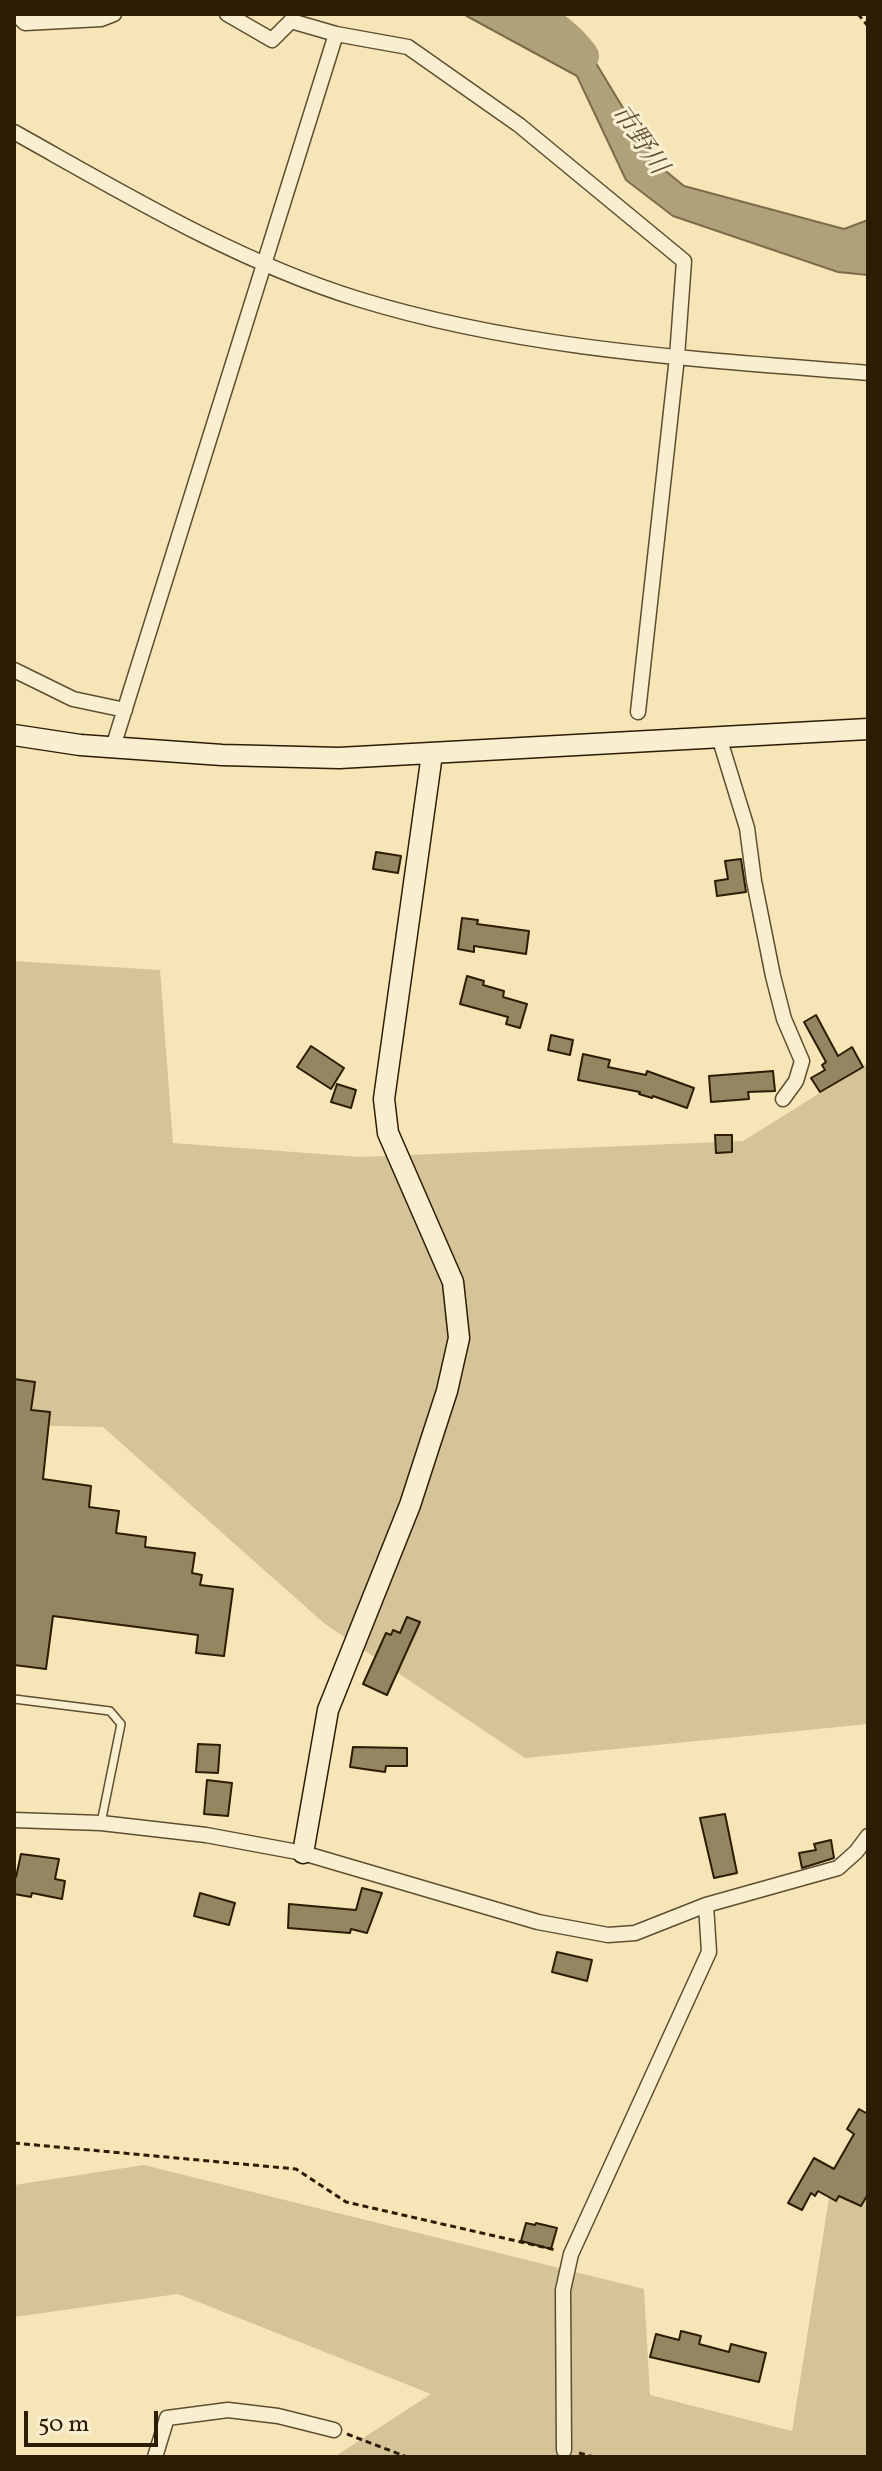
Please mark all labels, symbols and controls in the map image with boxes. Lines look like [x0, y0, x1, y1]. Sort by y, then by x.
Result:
water label: 市野川 [602, 100, 672, 182]
scale bar [28, 2395, 162, 2445]
text: 50 m [38, 2408, 90, 2442]

